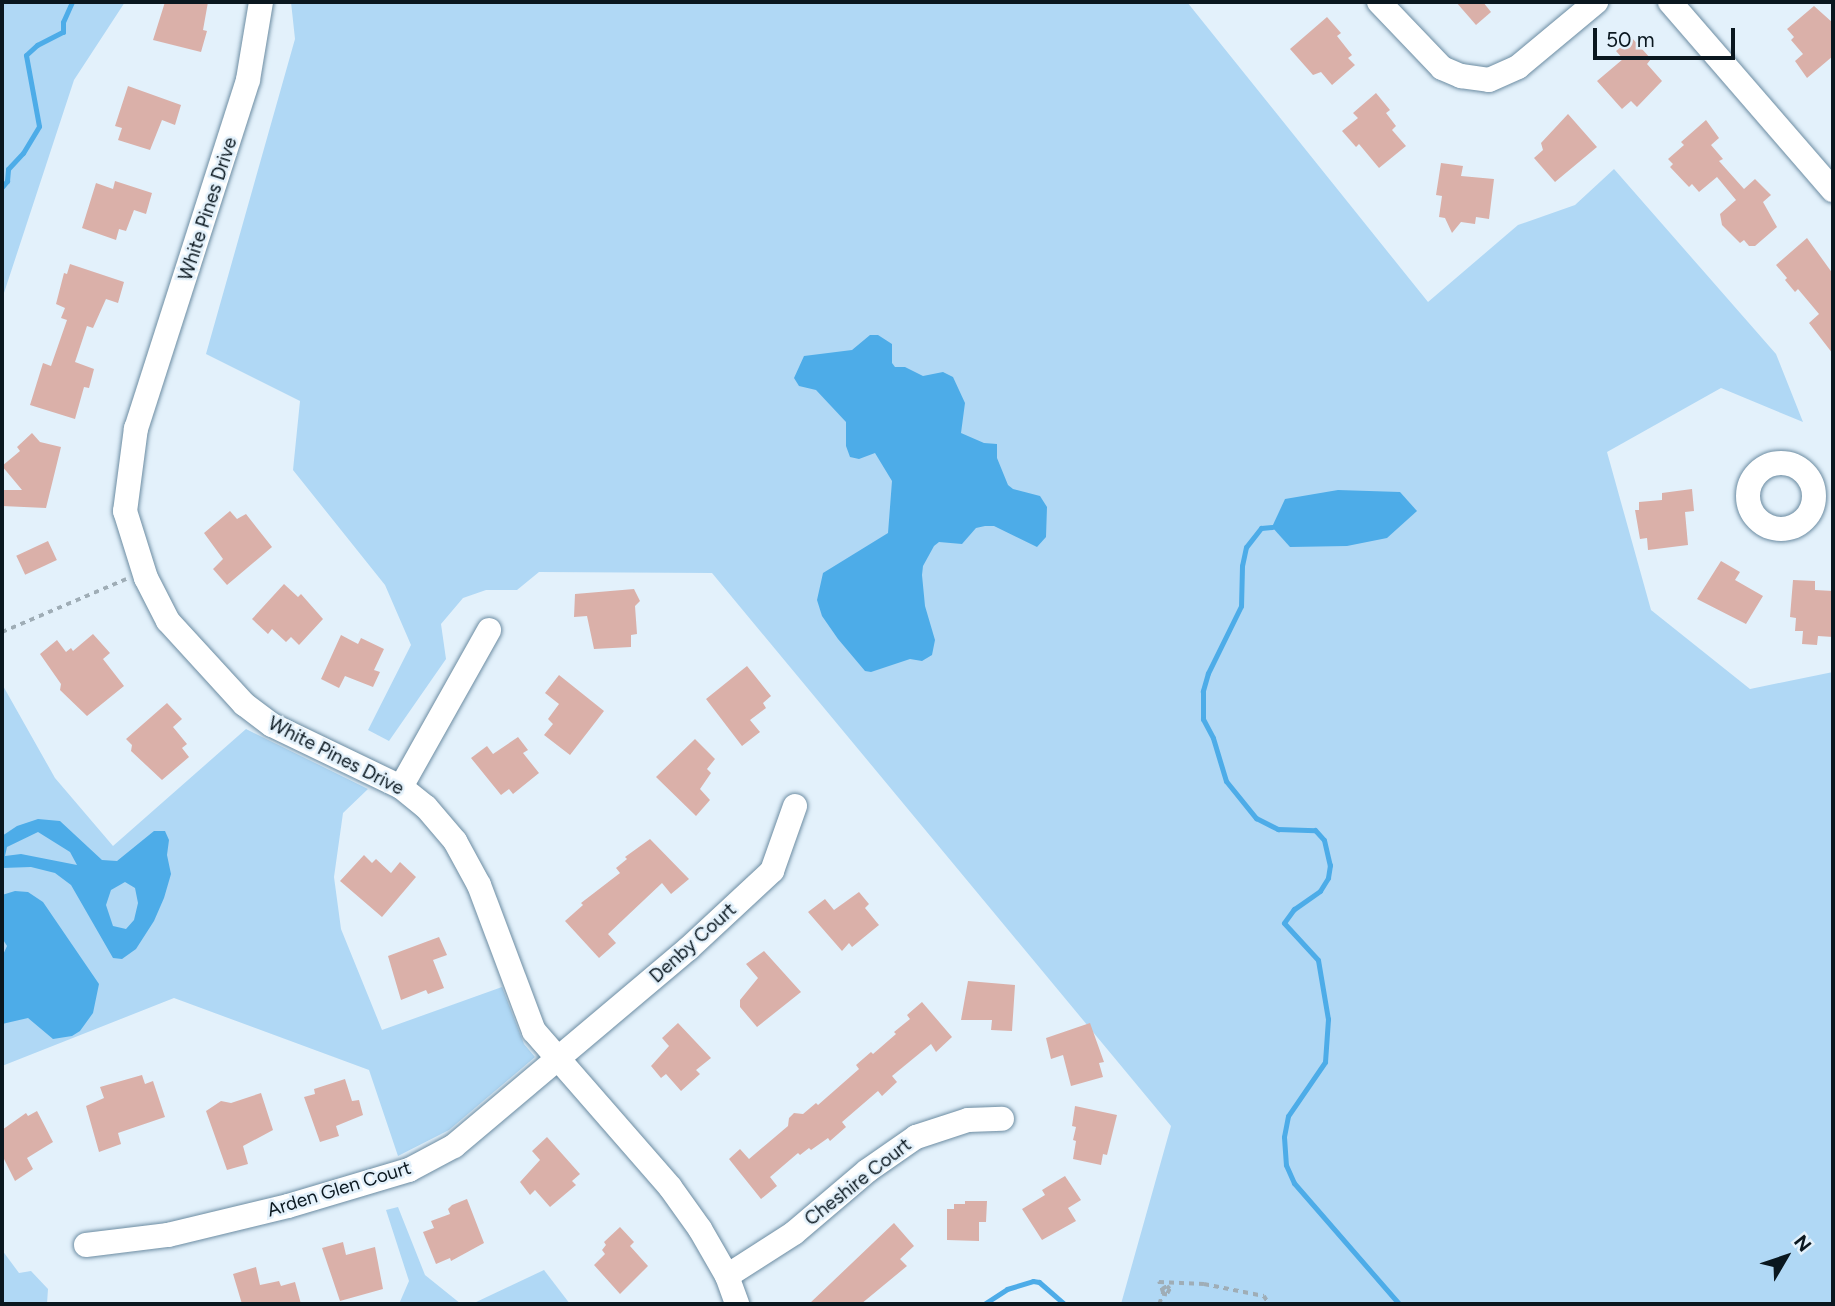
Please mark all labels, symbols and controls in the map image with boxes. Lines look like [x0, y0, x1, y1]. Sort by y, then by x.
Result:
scale bar [1597, 14, 1739, 58]
text: 50 m [1606, 27, 1655, 52]
street label: White Pines Drive [174, 134, 242, 284]
street label: White Pines Drive [264, 712, 408, 800]
street label: Denby Court [645, 898, 741, 988]
street label: Cheshire Court [800, 1133, 916, 1231]
street label: Arden Glen Court [264, 1156, 414, 1222]
north arrow [1751, 1222, 1821, 1292]
text: N [1789, 1231, 1816, 1256]

